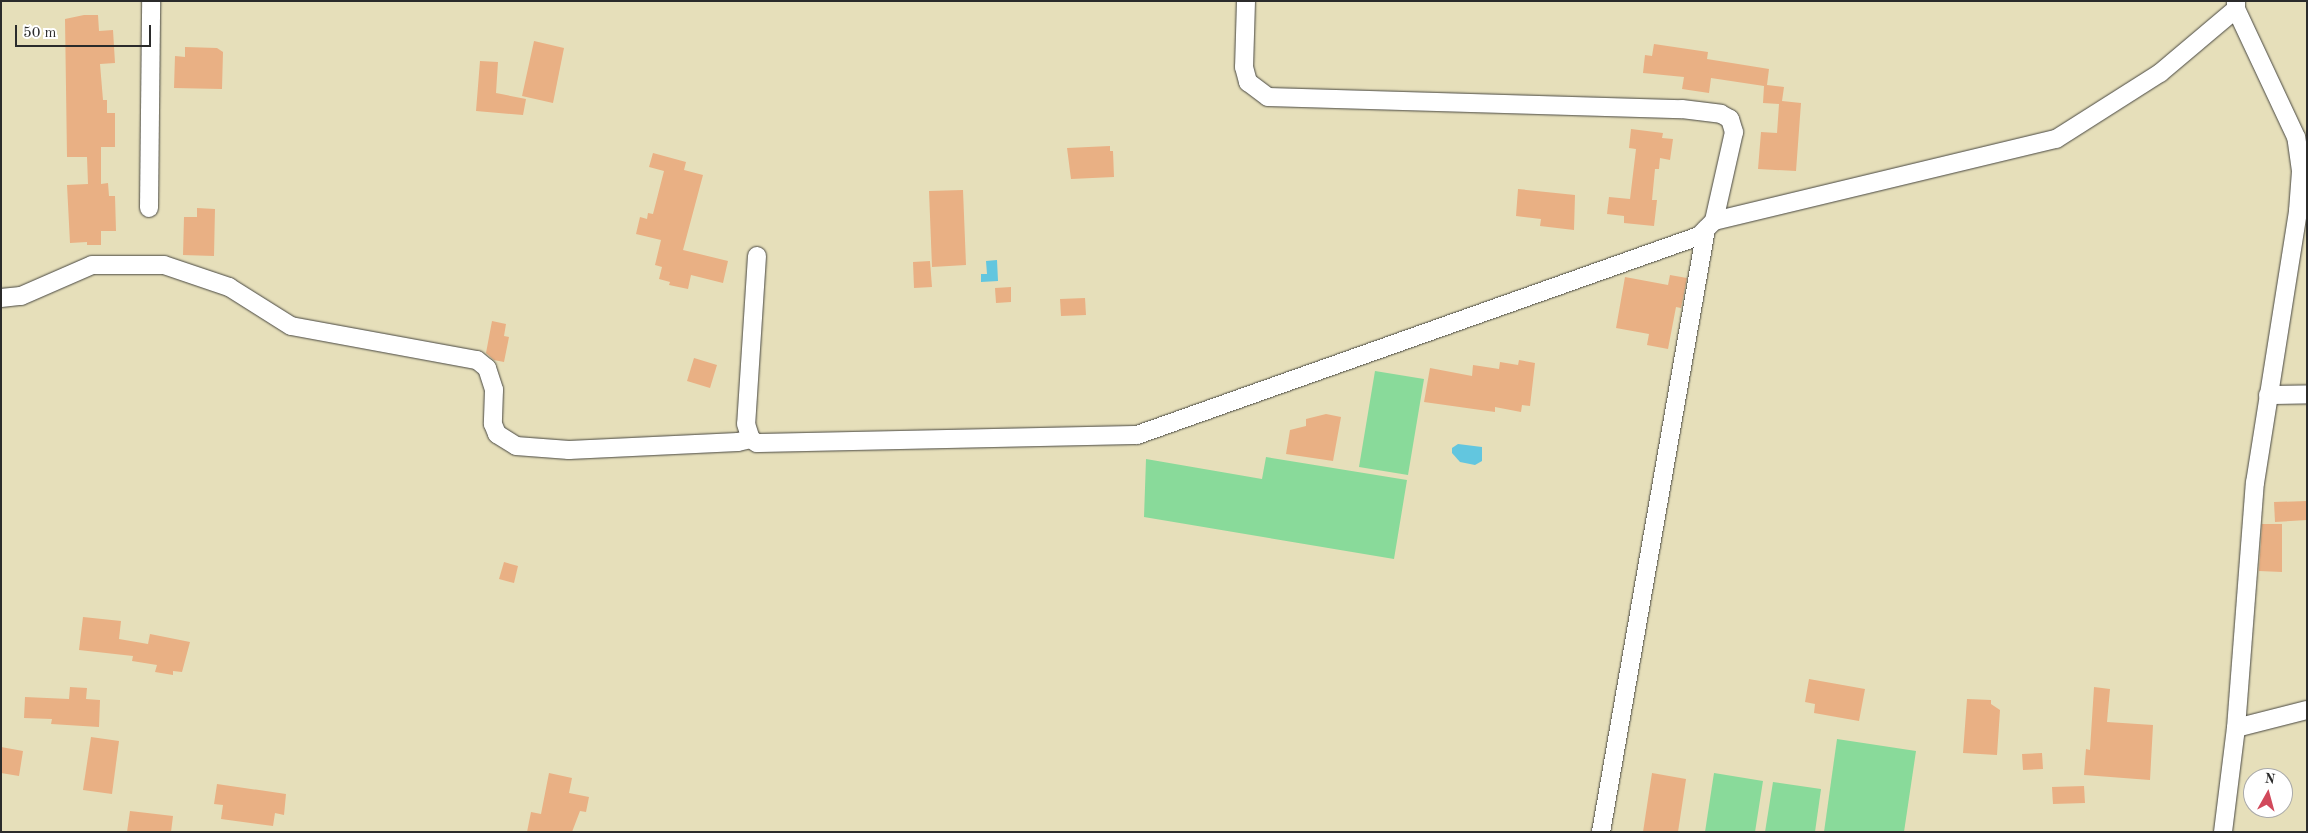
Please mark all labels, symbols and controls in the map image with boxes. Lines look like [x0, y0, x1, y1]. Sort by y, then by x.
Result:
scale bar [18, 15, 154, 47]
text: 50 m [23, 26, 57, 41]
north arrow [2243, 768, 2293, 818]
text: N [2264, 772, 2276, 787]

